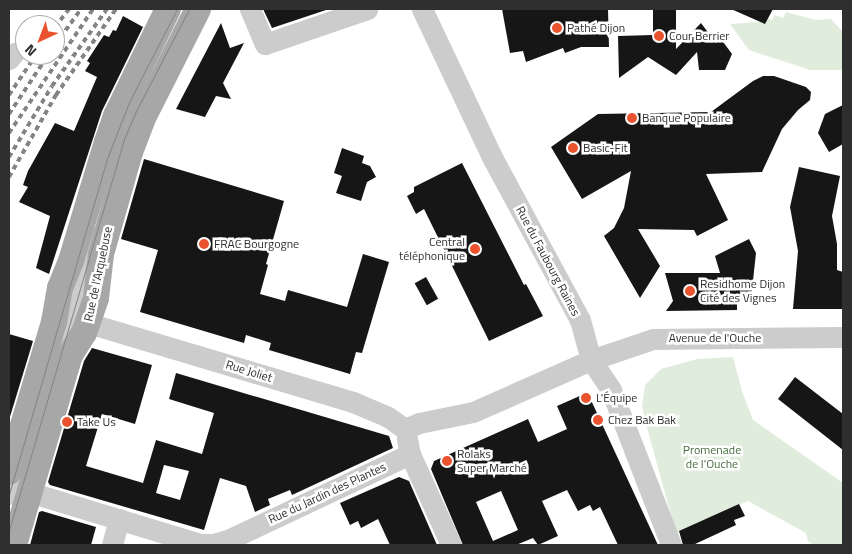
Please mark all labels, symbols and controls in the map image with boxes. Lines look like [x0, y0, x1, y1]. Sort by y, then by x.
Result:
north arrow [15, 15, 65, 65]
place label: Pathé Dijon [567, 21, 625, 35]
marker: Pathé Dijon [551, 22, 563, 34]
place label: Cour Berrier [669, 29, 730, 43]
marker: Cour Berrier [653, 30, 665, 42]
text: N [19, 40, 41, 62]
place label: Banque Populaire [642, 111, 731, 125]
marker: Banque Populaire [626, 112, 638, 124]
place label: Basic-Fit [583, 141, 628, 155]
marker: Basic-Fit [567, 142, 579, 154]
street label: Rue du Faubourg Raines [513, 204, 583, 318]
street label: Rue de l'Arquebuse [81, 225, 115, 323]
place label: Central téléphonique [399, 235, 465, 263]
place label: FRAC Bourgogne [214, 237, 299, 251]
marker: FRAC Bourgogne [198, 238, 210, 250]
marker: Central téléphonique [469, 243, 481, 255]
place label: Residhome Dijon Cité des Vignes [700, 277, 785, 305]
marker: Residhome Dijon Cité des Vignes [684, 285, 696, 297]
street label: Avenue de l'Ouche [669, 331, 761, 345]
street label: Rue Joliet [224, 357, 274, 385]
place label: L'Équipe [596, 391, 637, 405]
marker: L'Équipe [580, 392, 592, 404]
place label: Chez Bak Bak [608, 413, 676, 427]
marker: Chez Bak Bak [592, 414, 604, 426]
place label: Take Us [77, 415, 116, 429]
marker: Take Us [61, 416, 73, 428]
park label: Promenade de l'Ouche [683, 443, 741, 471]
place label: Rolaks Super Marché [457, 447, 527, 475]
marker: Rolaks Super Marché [441, 455, 453, 467]
street label: Rue du Jardin des Plantes [266, 459, 388, 527]

